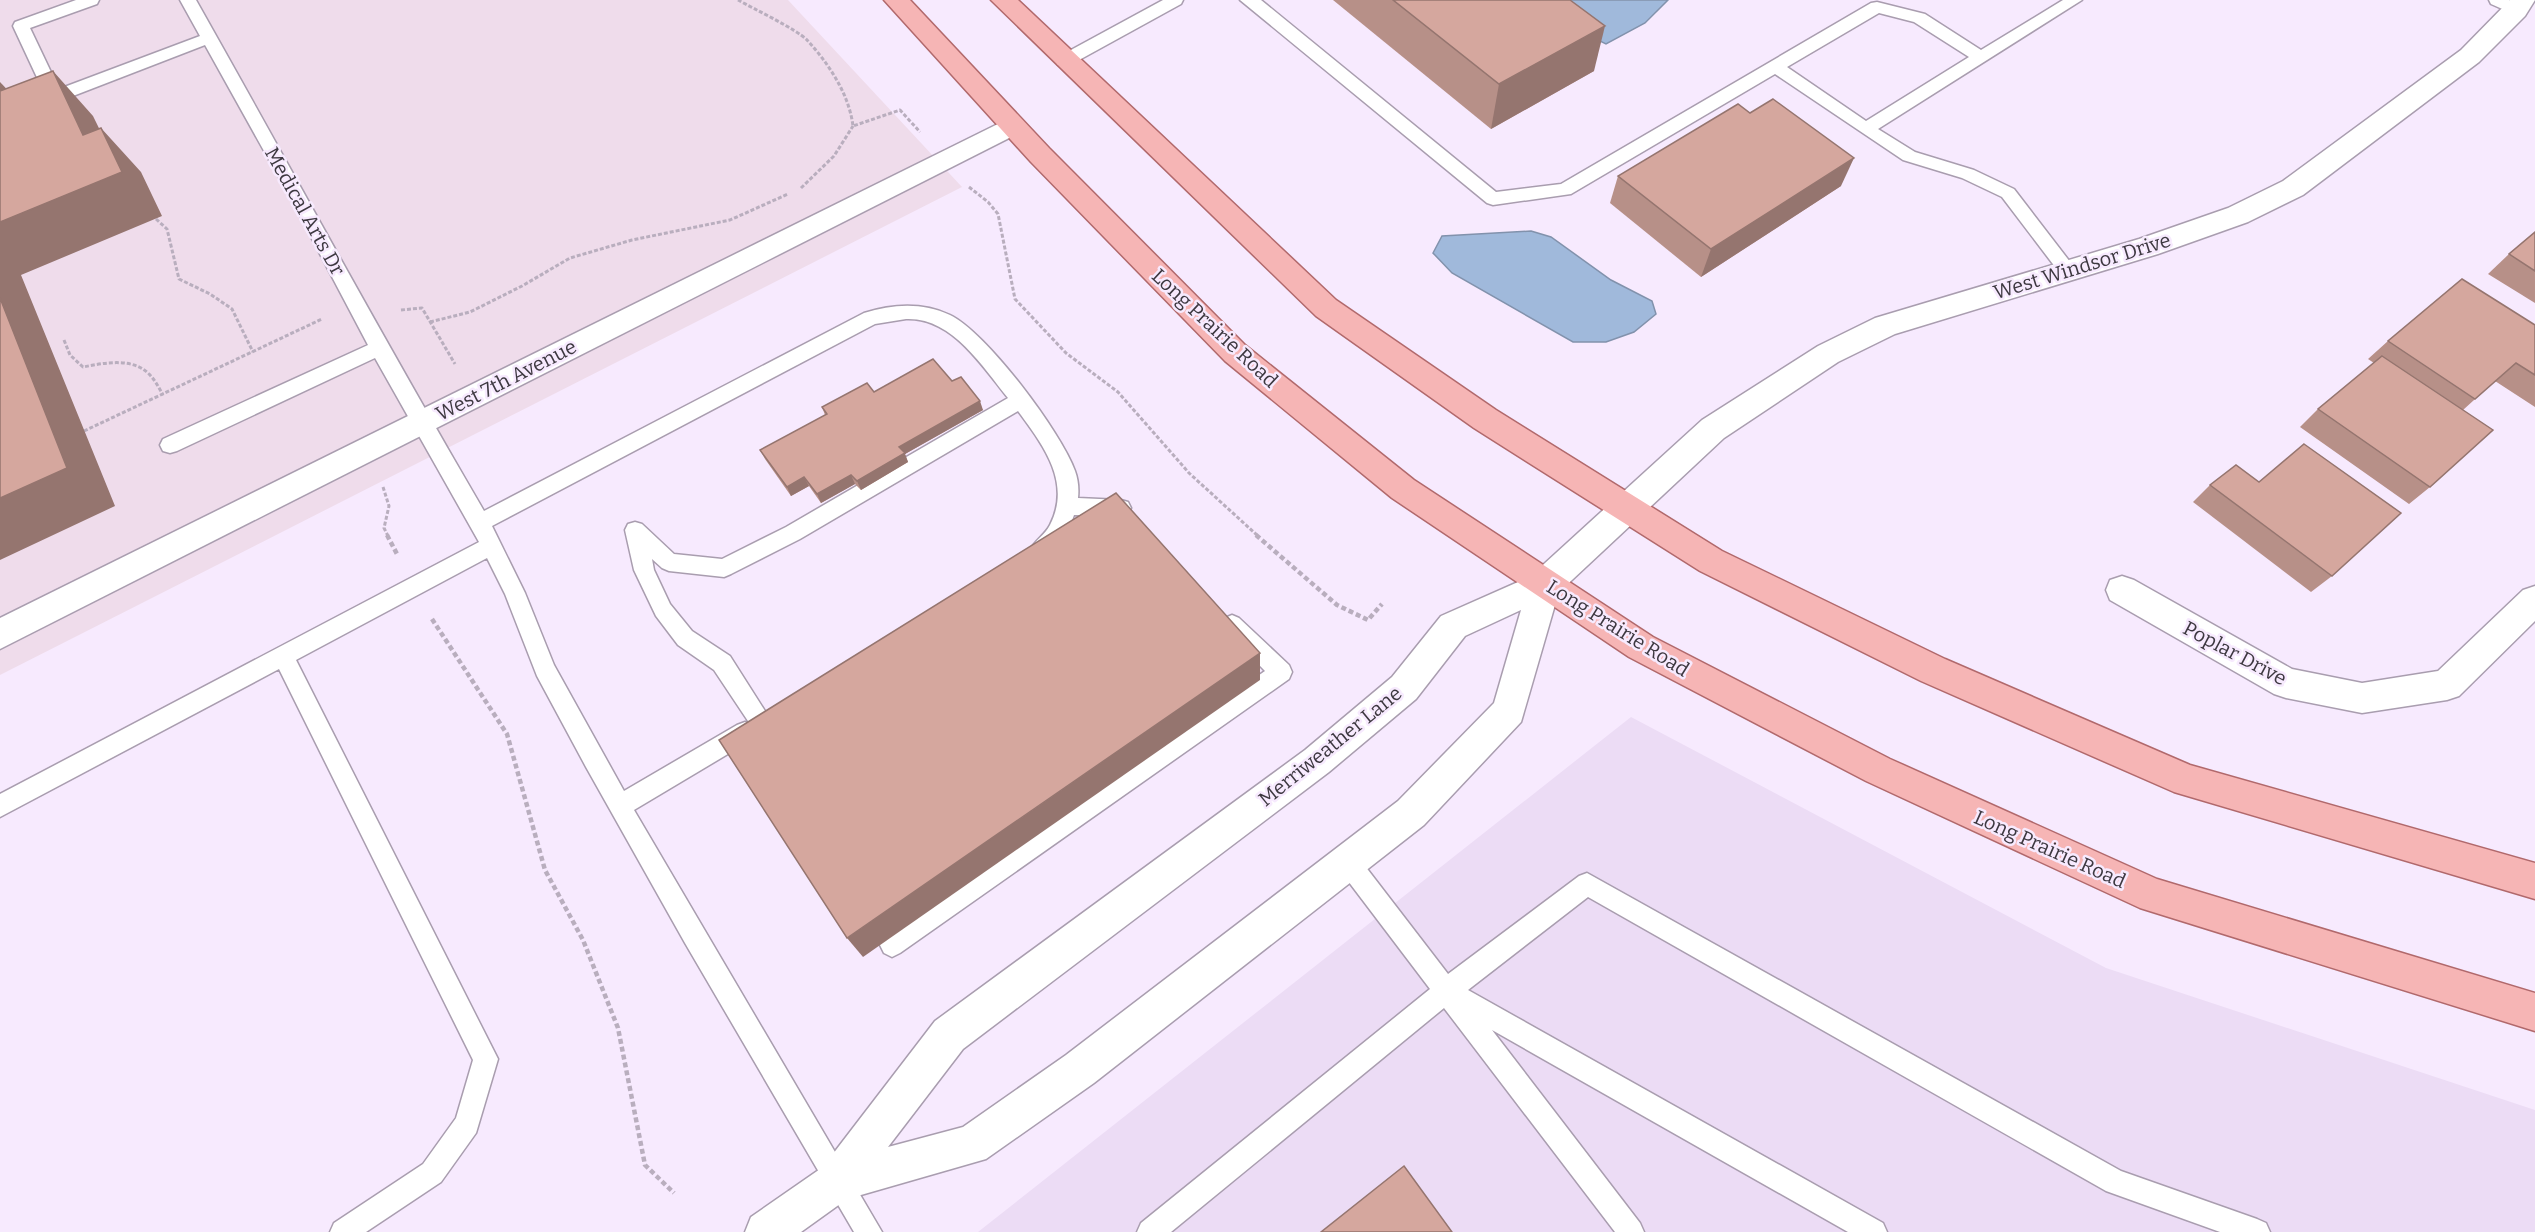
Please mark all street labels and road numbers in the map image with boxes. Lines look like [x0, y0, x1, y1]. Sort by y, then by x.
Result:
street label: Medical Arts Dr [260, 143, 350, 279]
street label: West Windsor Drive [1991, 228, 2173, 304]
street label: Long Prairie Road [1147, 263, 1283, 393]
street label: West 7th Avenue [432, 334, 580, 426]
street label: Long Prairie Road [1542, 575, 1694, 682]
street label: Poplar Drive [2179, 616, 2291, 690]
street label: Merriweather Lane [1254, 681, 1406, 811]
street label: Long Prairie Road [1970, 805, 2130, 893]

